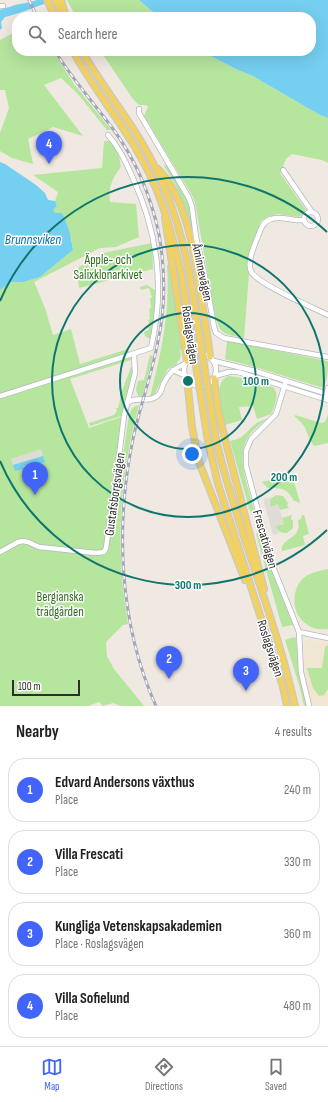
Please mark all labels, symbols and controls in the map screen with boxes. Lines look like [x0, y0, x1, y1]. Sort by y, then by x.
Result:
search box [12, 12, 316, 56]
icon: search [26, 23, 48, 45]
text: Search here [58, 25, 118, 44]
pin: 4 [36, 131, 62, 164]
water label: Brunnsviken [5, 231, 61, 248]
street label: Åminnevägen [188, 241, 216, 303]
park label: Äpple- och Salixklonarkivet [73, 252, 143, 283]
street label: Roslagsvägen [178, 305, 202, 365]
centre of rings [181, 374, 195, 388]
text: 100 m [243, 374, 269, 389]
your location [182, 444, 202, 464]
street label: Gustafsborgsvägen [101, 452, 129, 537]
pin: 1 [22, 462, 48, 495]
text: 200 m [271, 470, 297, 485]
street label: Frescativägen [249, 508, 281, 571]
text: 300 m [175, 578, 201, 593]
park label: Bergianska trädgården [36, 589, 84, 620]
street label: Roslagsvägen [253, 618, 287, 679]
pin: 2 [156, 646, 182, 679]
pin: 3 [233, 658, 259, 691]
scale bar [12, 678, 80, 697]
text: 100 m [18, 680, 40, 693]
text: Nearby [16, 722, 59, 742]
text: 4 results [275, 724, 312, 740]
text: Edvard Andersons växthus [55, 773, 194, 792]
text: 1 [27, 782, 33, 798]
text: 240 m [284, 782, 311, 798]
text: Place [55, 792, 78, 808]
text: Villa Frescati [55, 845, 123, 864]
text: 2 [27, 854, 33, 870]
text: 330 m [284, 854, 311, 870]
text: Place [55, 864, 78, 880]
text: Kungliga Vetenskapsakademien [55, 917, 222, 936]
text: 3 [27, 926, 33, 942]
text: 360 m [284, 926, 311, 942]
text: Place · Roslagsvägen [55, 936, 144, 952]
text: Villa Sofielund [55, 989, 129, 1008]
text: 4 [27, 998, 33, 1014]
text: 480 m [284, 998, 311, 1014]
text: Place [55, 1008, 78, 1024]
tab: Map [41, 1056, 63, 1093]
tab: Directions [145, 1056, 183, 1093]
tab: Saved [265, 1056, 287, 1093]

